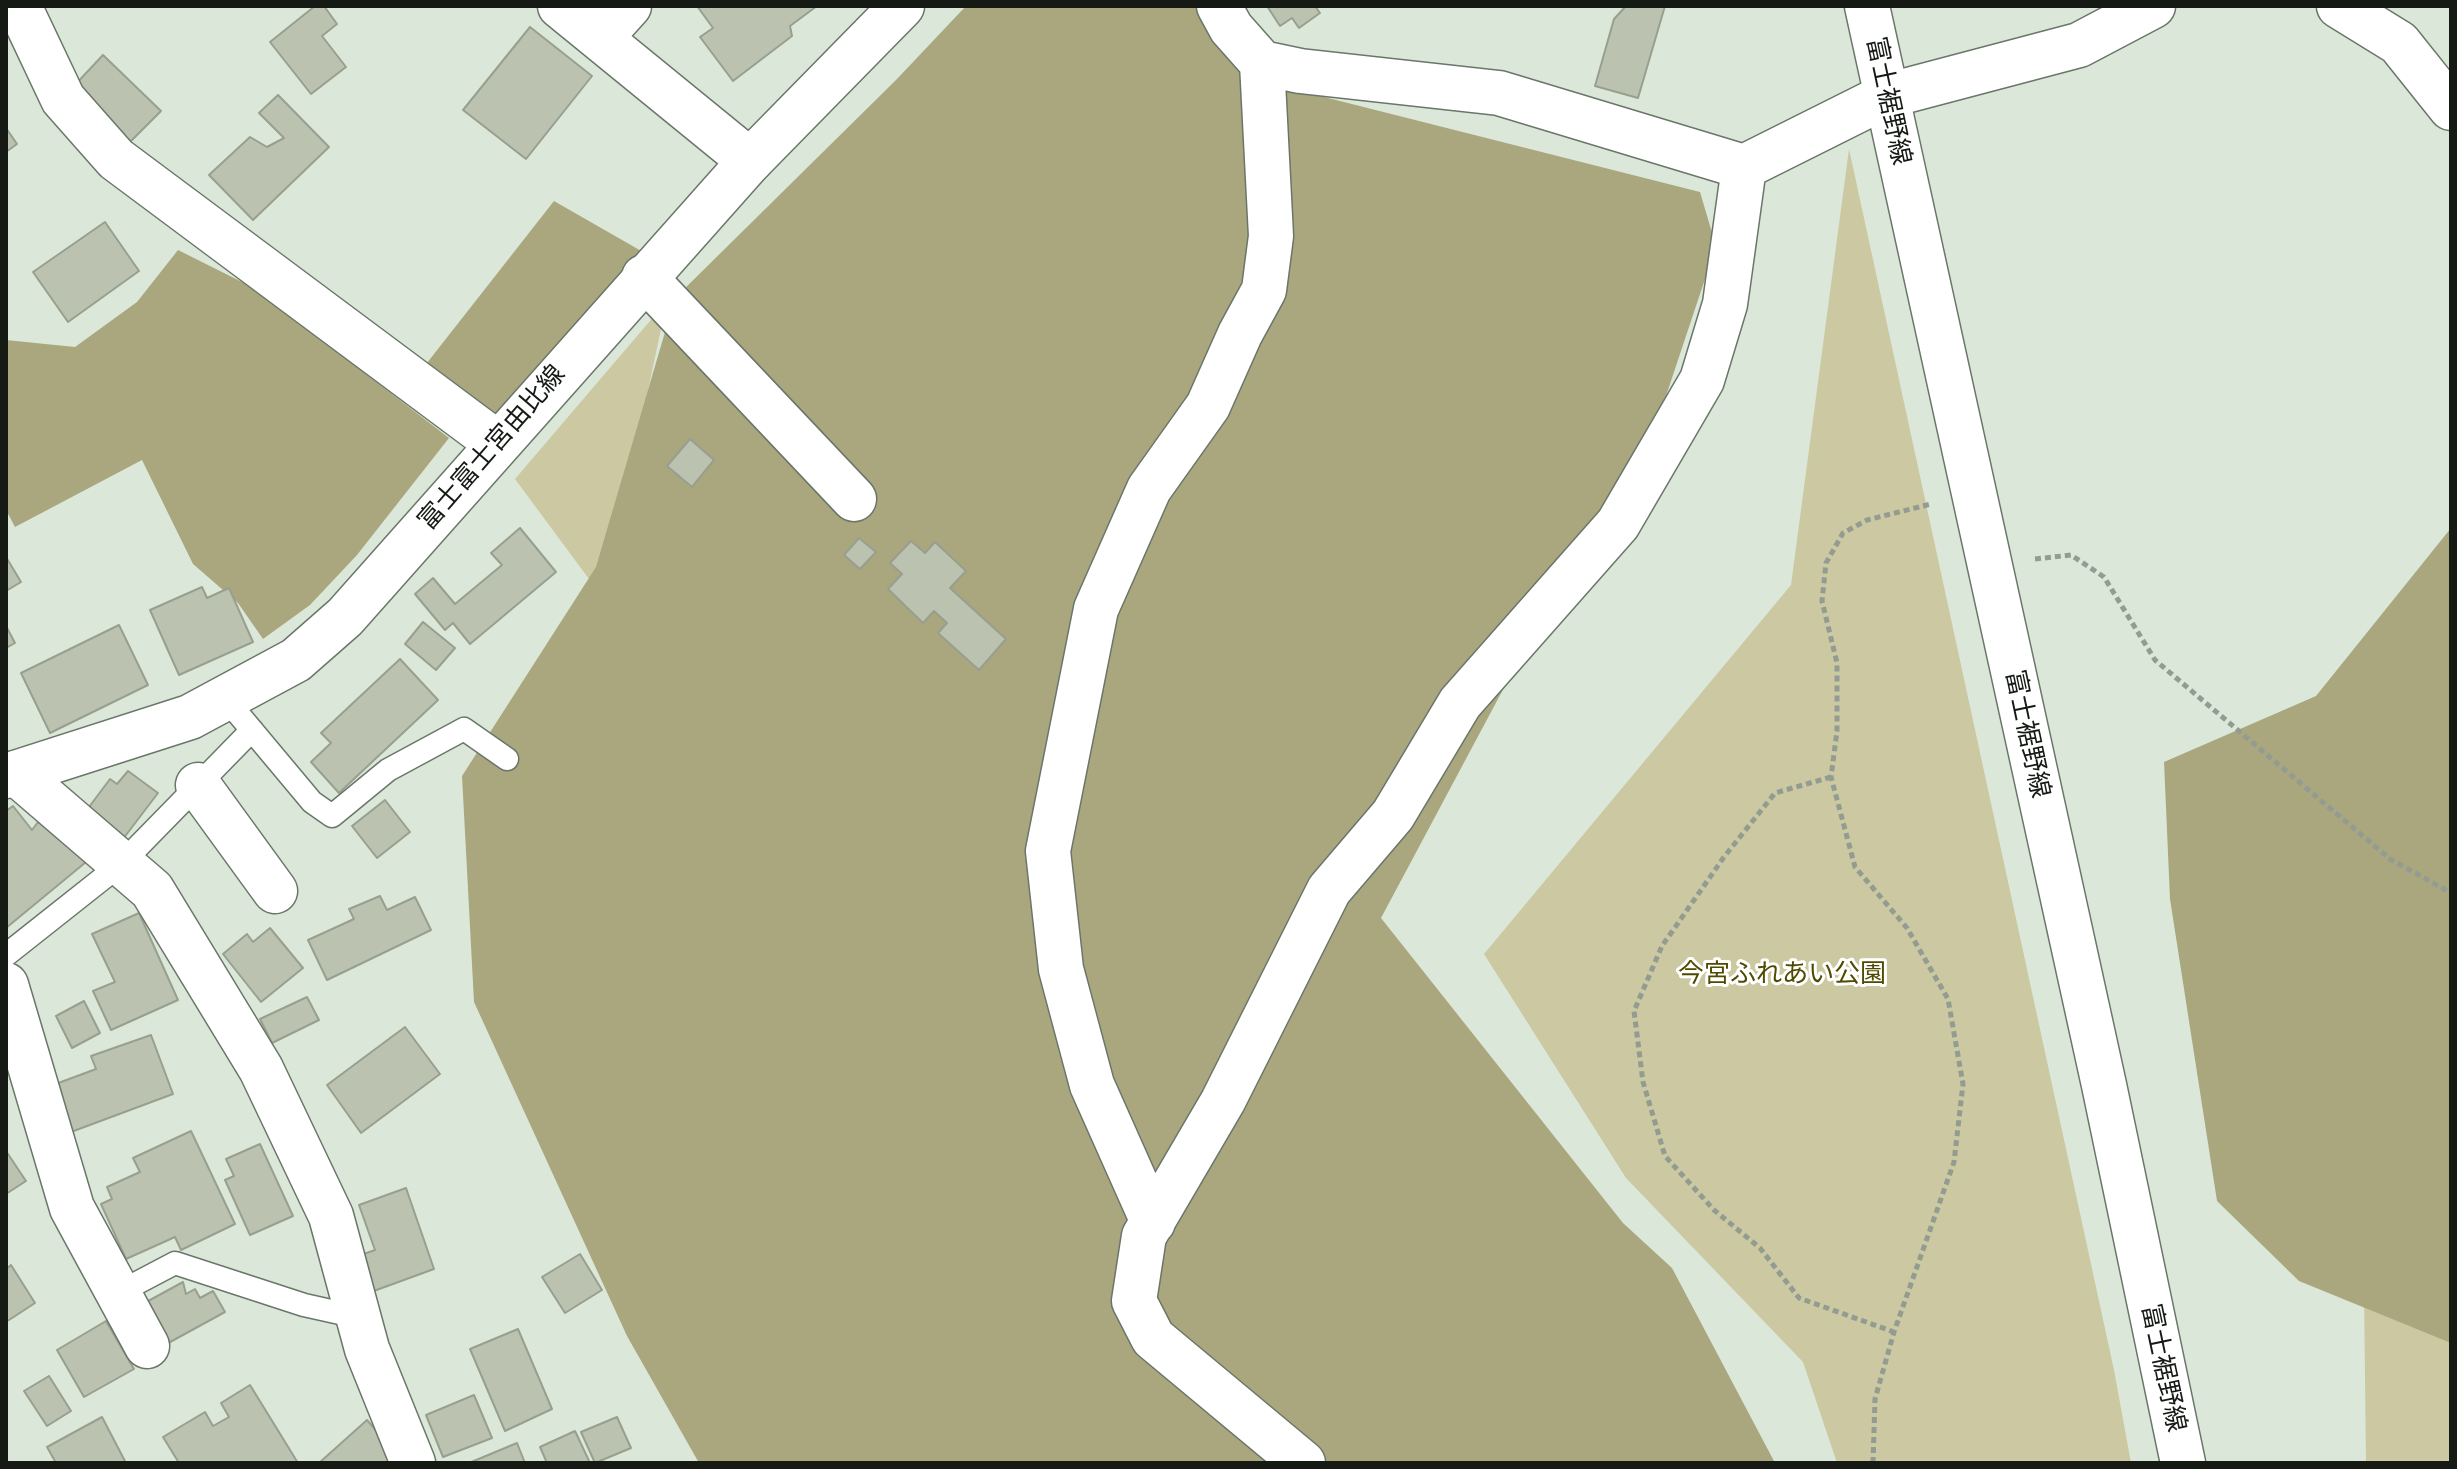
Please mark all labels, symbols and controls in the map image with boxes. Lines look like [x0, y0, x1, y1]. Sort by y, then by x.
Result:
street label: 富士裾野線 [1859, 34, 1917, 168]
street label: 富士富士宮由比線 [412, 359, 572, 537]
street label: 富士裾野線 [1998, 667, 2056, 801]
park label: 今宮ふれあい公園 [1678, 959, 1886, 991]
street label: 富士裾野線 [2134, 1301, 2192, 1435]

